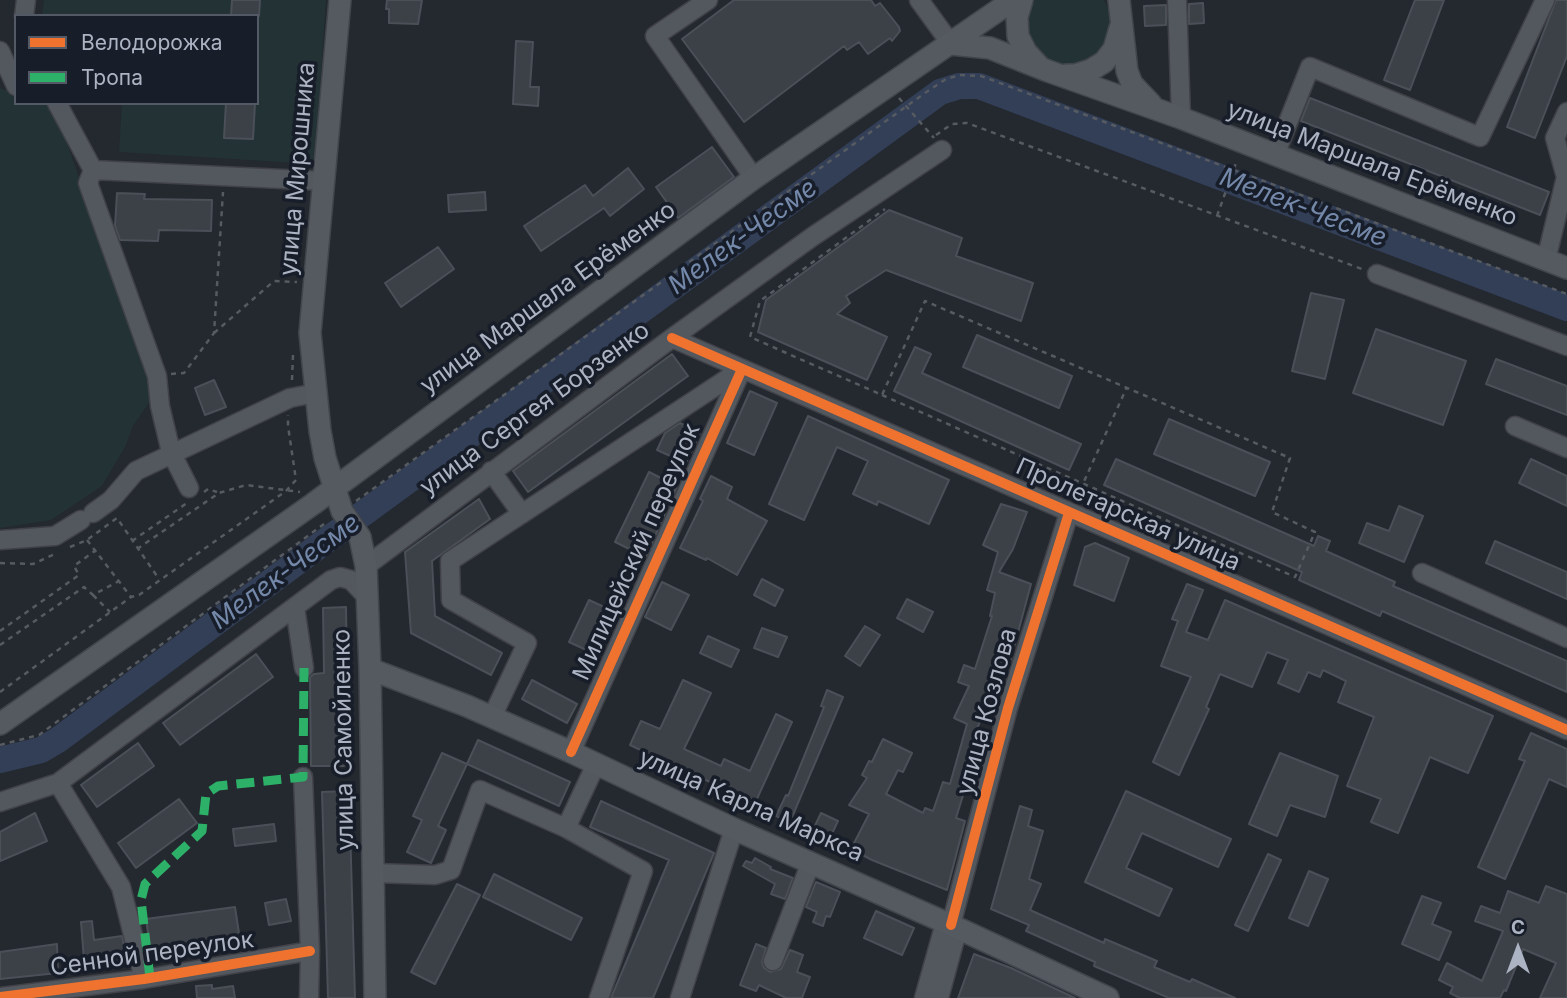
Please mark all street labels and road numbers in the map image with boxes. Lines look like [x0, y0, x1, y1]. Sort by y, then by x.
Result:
street label: улица Мирошника [274, 61, 322, 277]
street label: улица Маршала Ерёменко [1223, 95, 1521, 233]
street label: улица Маршала Ерёменко [415, 196, 681, 400]
street label: улица Сергея Борзенко [415, 316, 655, 502]
street label: Милицейский переулок [567, 419, 707, 685]
street label: Пролетарская улица [1011, 453, 1245, 577]
street label: улица Козлова [951, 625, 1023, 799]
street label: улица Самойленко [328, 629, 360, 851]
street label: улица Карла Маркса [634, 743, 868, 869]
street label: Сенной переулок [48, 925, 256, 983]

